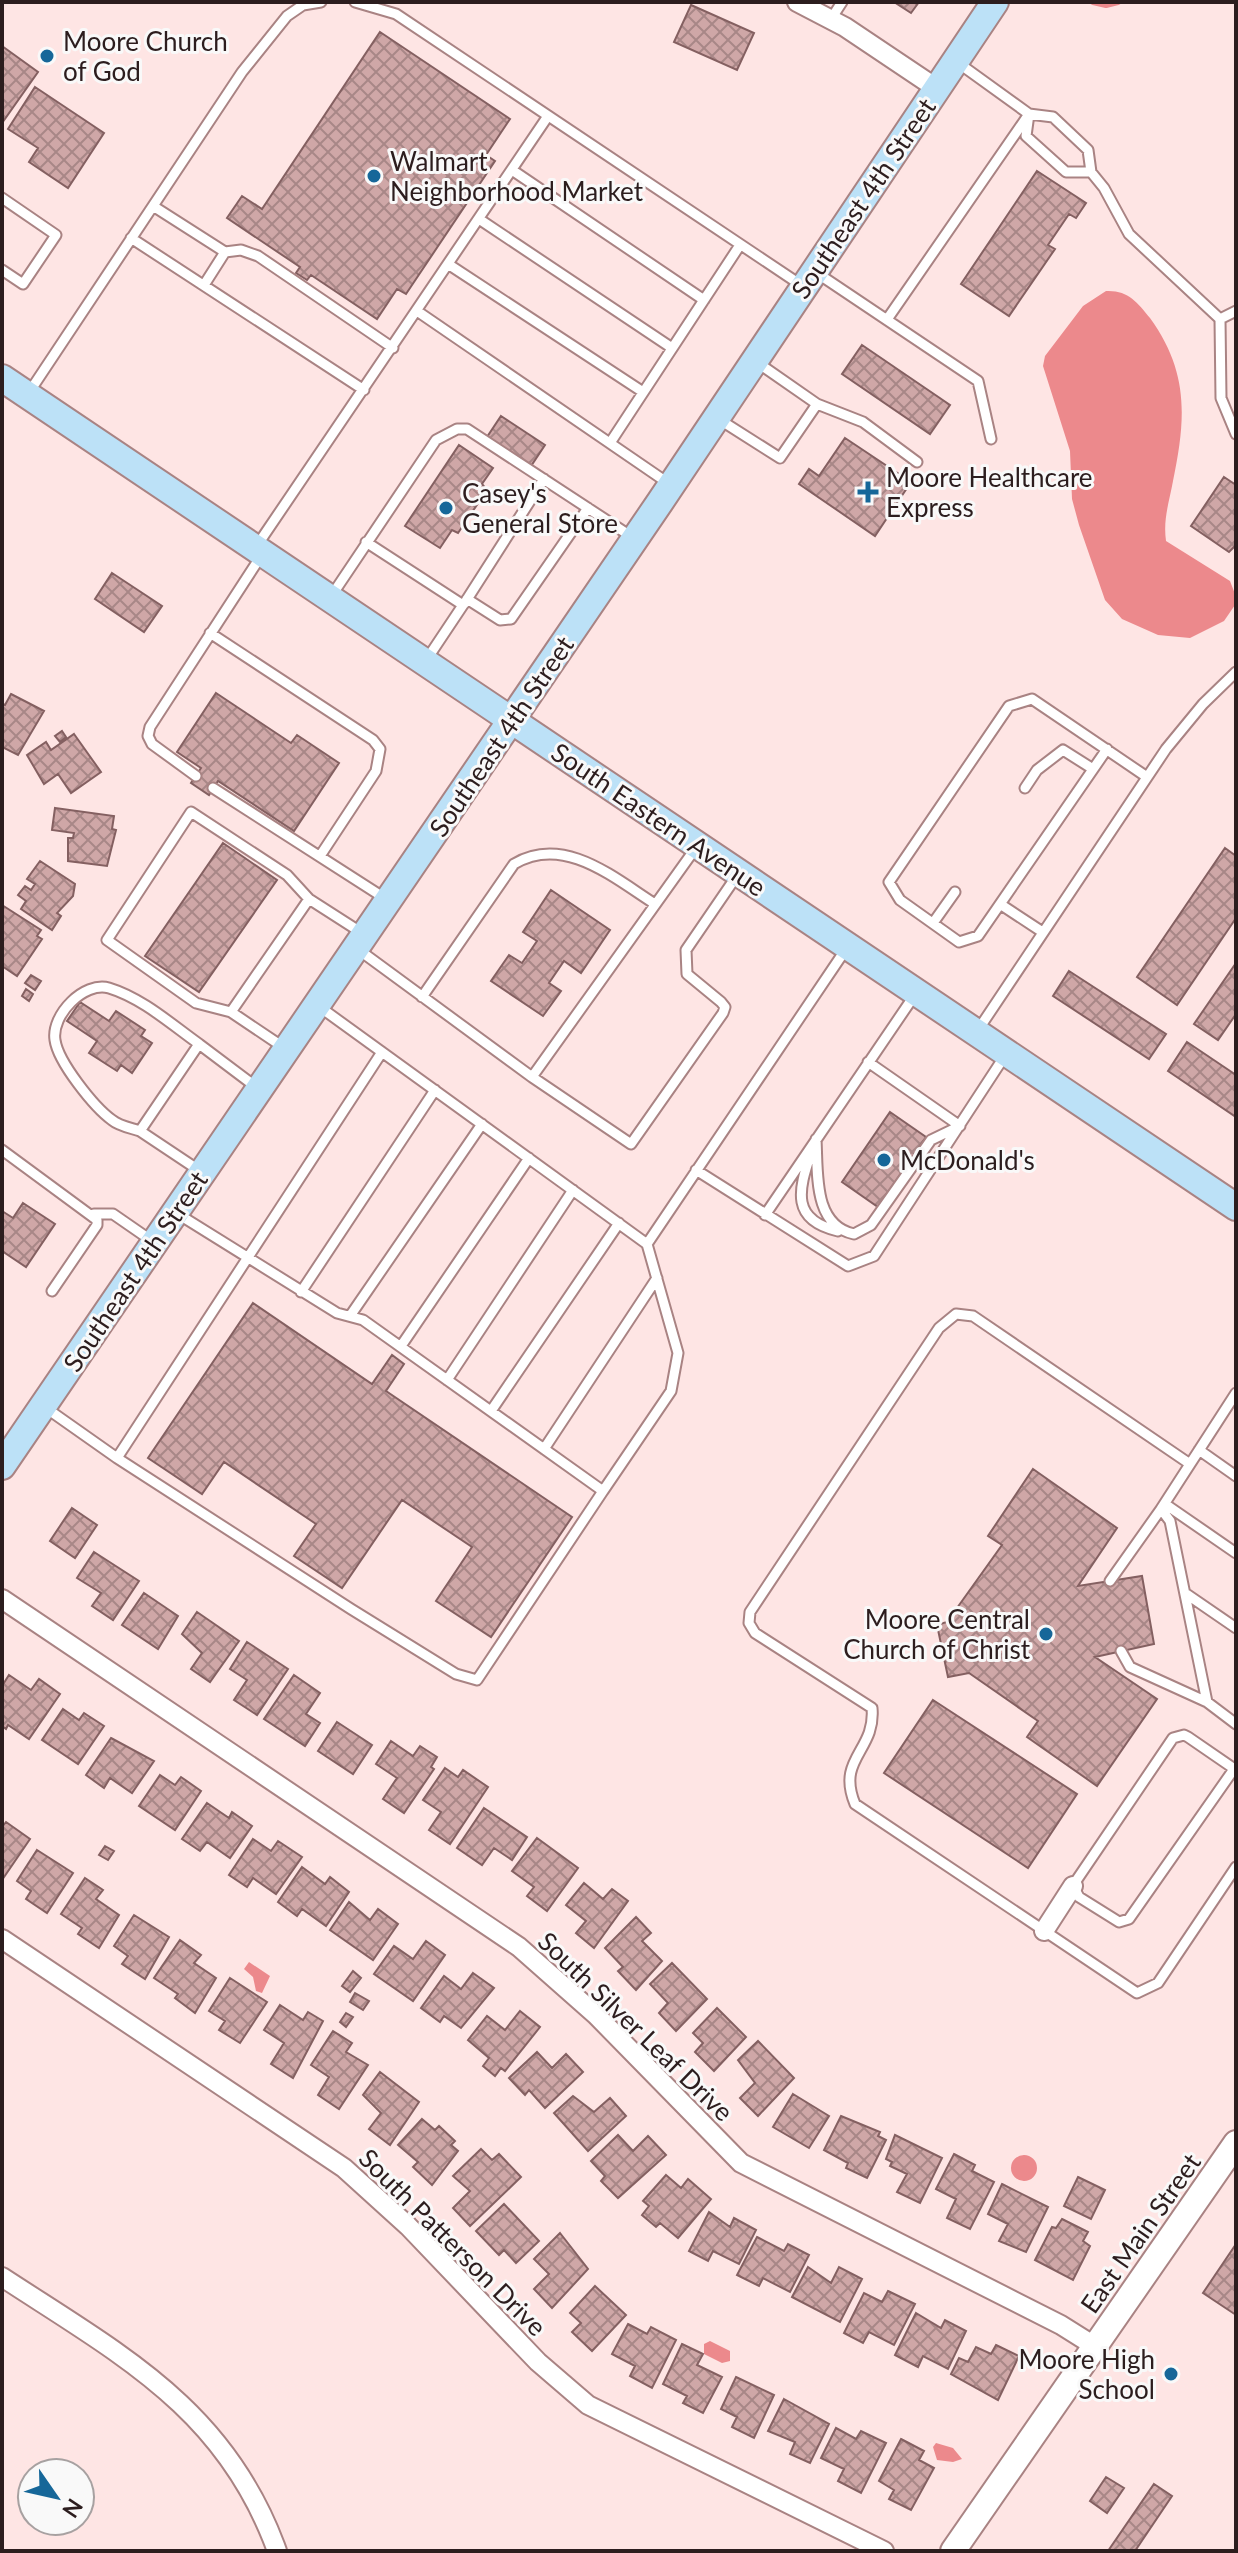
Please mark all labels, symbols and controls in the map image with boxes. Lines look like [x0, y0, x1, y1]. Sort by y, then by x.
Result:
place label: Moore Church of God [63, 25, 228, 87]
marker: Moore Church of God [38, 47, 56, 65]
street label: Southeast 4th Street [784, 91, 942, 304]
place label: Walmart Neighborhood Market [390, 145, 644, 207]
marker: Walmart Neighborhood Market [365, 167, 383, 185]
place label: Moore Healthcare Express [886, 461, 1093, 523]
place label: Casey's General Store [462, 477, 618, 539]
marker: Moore Healthcare Express [857, 481, 879, 503]
marker: Casey's General Store [437, 499, 455, 517]
street label: Southeast 4th Street [422, 629, 580, 842]
street label: South Eastern Avenue [546, 735, 772, 903]
place label: McDonald's [900, 1144, 1035, 1176]
marker: McDonald's [875, 1151, 893, 1169]
street label: Southeast 4th Street [56, 1164, 214, 1377]
place label: Moore Central Church of Christ [843, 1603, 1031, 1665]
marker: Moore Central Church of Christ [1037, 1625, 1055, 1643]
street label: South Silver Leaf Drive [532, 1925, 740, 2127]
street label: South Patterson Drive [353, 2142, 553, 2342]
street label: East Main Street [1073, 2146, 1207, 2319]
place label: Moore High School [1019, 2343, 1155, 2405]
marker: Moore High School [1162, 2365, 1180, 2383]
north arrow [16, 2457, 96, 2537]
text: N [57, 2494, 89, 2523]

